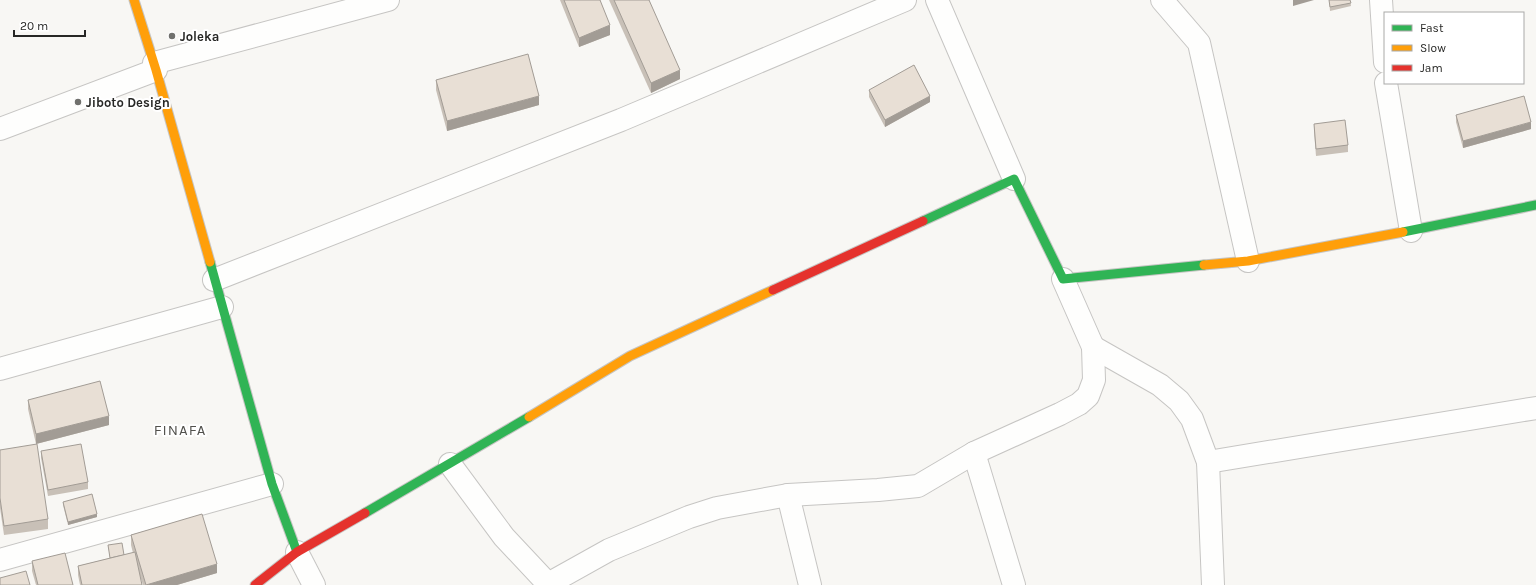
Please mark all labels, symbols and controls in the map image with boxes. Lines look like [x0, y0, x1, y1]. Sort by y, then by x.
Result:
scale bar [14, 12, 85, 38]
legend [1384, 12, 1524, 84]
text: 20 m [20, 19, 48, 33]
text: Fast [1420, 21, 1444, 35]
place label: Joleka [180, 29, 219, 44]
marker: Joleka [167, 31, 177, 41]
text: Slow [1420, 41, 1446, 55]
text: Jam [1420, 61, 1443, 75]
place label: Jiboto Design [86, 95, 170, 110]
marker: Jiboto Design [73, 97, 83, 107]
district label: FINAFA [154, 421, 206, 439]

